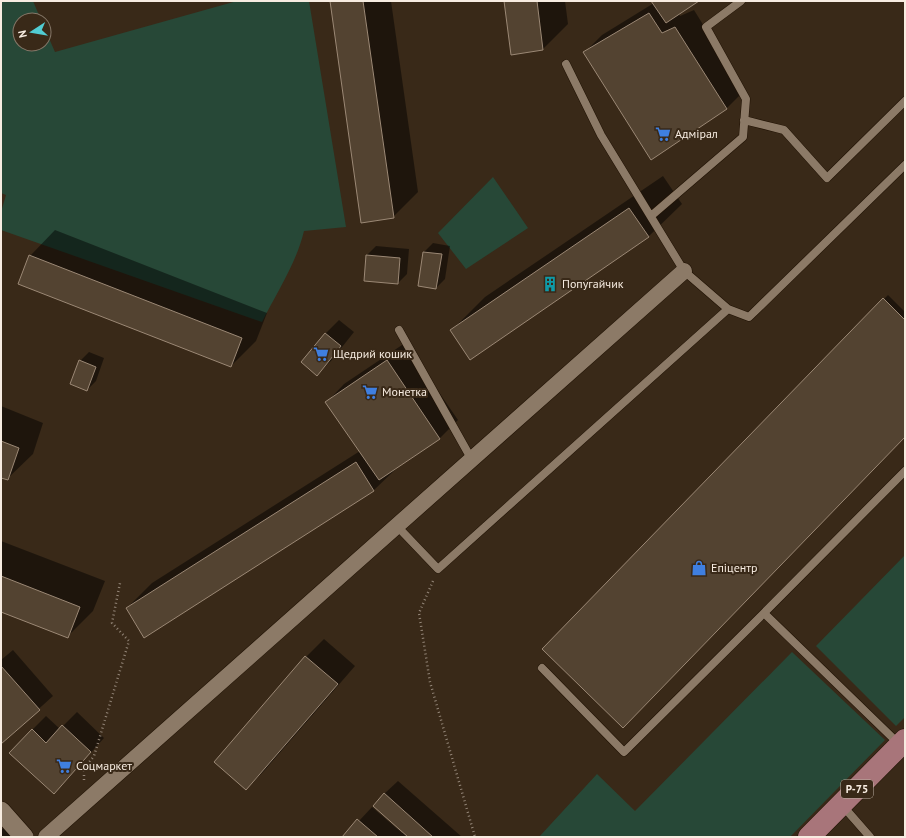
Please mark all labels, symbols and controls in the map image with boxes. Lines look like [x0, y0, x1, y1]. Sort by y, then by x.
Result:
north arrow [12, 12, 52, 52]
text: N [15, 29, 30, 39]
supermarket icon: Адмірал [654, 125, 672, 143]
place label: Адмірал [675, 126, 718, 141]
building icon: Попугайчик [541, 275, 559, 293]
place label: Попугайчик [562, 276, 624, 291]
supermarket icon: Щедрий кошик [312, 345, 330, 363]
place label: Щедрий кошик [333, 346, 412, 361]
supermarket icon: Монетка [361, 383, 379, 401]
place label: Монетка [382, 384, 427, 399]
shop icon: Епіцентр [690, 559, 708, 577]
place label: Епіцентр [711, 560, 758, 575]
supermarket icon: Соцмаркет [55, 757, 73, 775]
place label: Соцмаркет [76, 758, 132, 773]
road number: Р-75 [841, 780, 873, 798]

